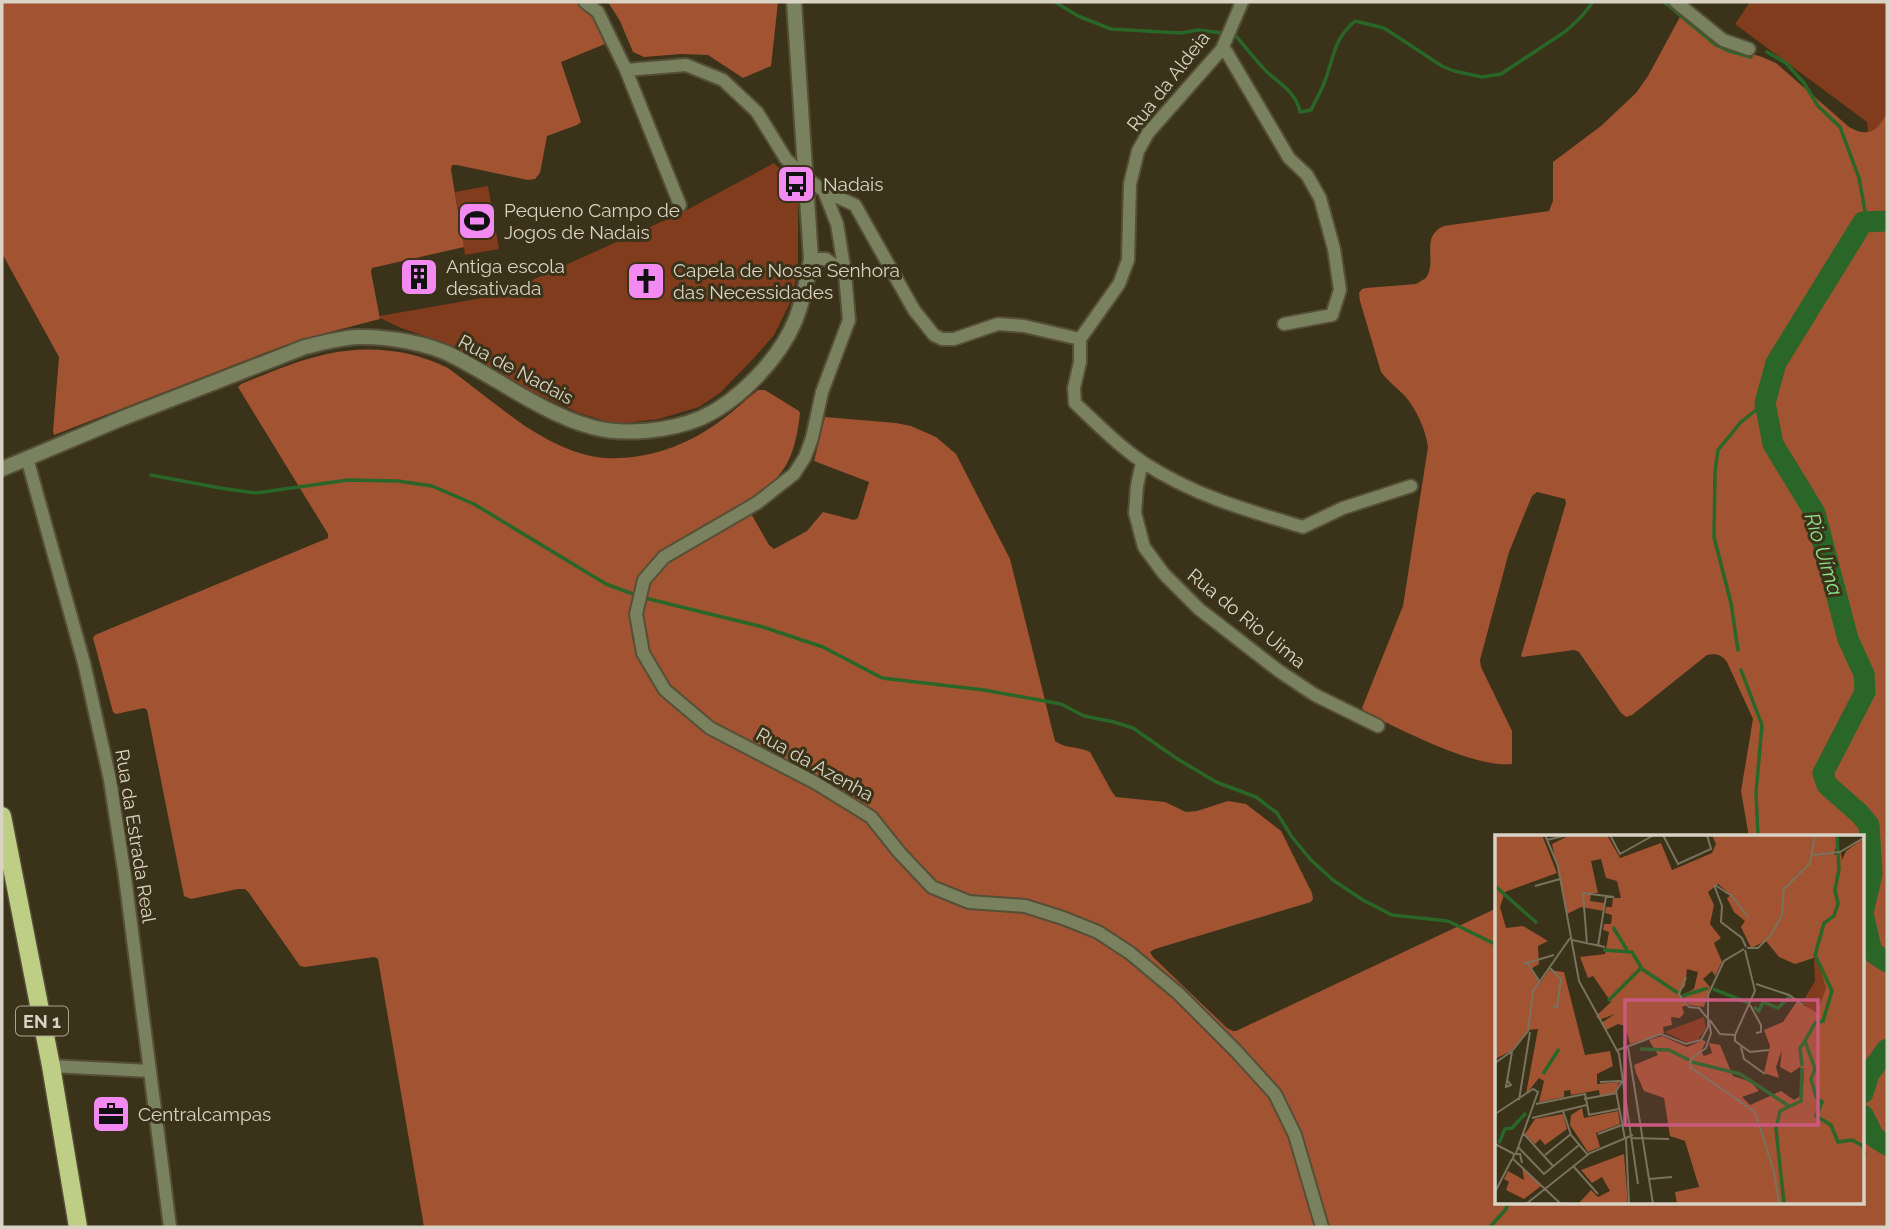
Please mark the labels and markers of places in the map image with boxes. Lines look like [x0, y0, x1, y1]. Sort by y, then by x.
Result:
bus stop icon: Nadais [775, 163, 817, 205]
place label: Nadais [823, 173, 883, 195]
place label: Pequeno Campo de Jogos de Nadais [504, 199, 680, 243]
sports icon: Pequeno Campo de Jogos de Nadais [456, 200, 498, 242]
place label: Antiga escola desativada [446, 255, 565, 299]
building icon: Antiga escola desativada [398, 256, 440, 298]
place label: Capela de Nossa Senhora das Necessidades [673, 259, 900, 303]
church icon: Capela de Nossa Senhora das Necessidades [625, 260, 667, 302]
office icon: Centralcampas [90, 1093, 132, 1135]
place label: Centralcampas [138, 1103, 271, 1125]

